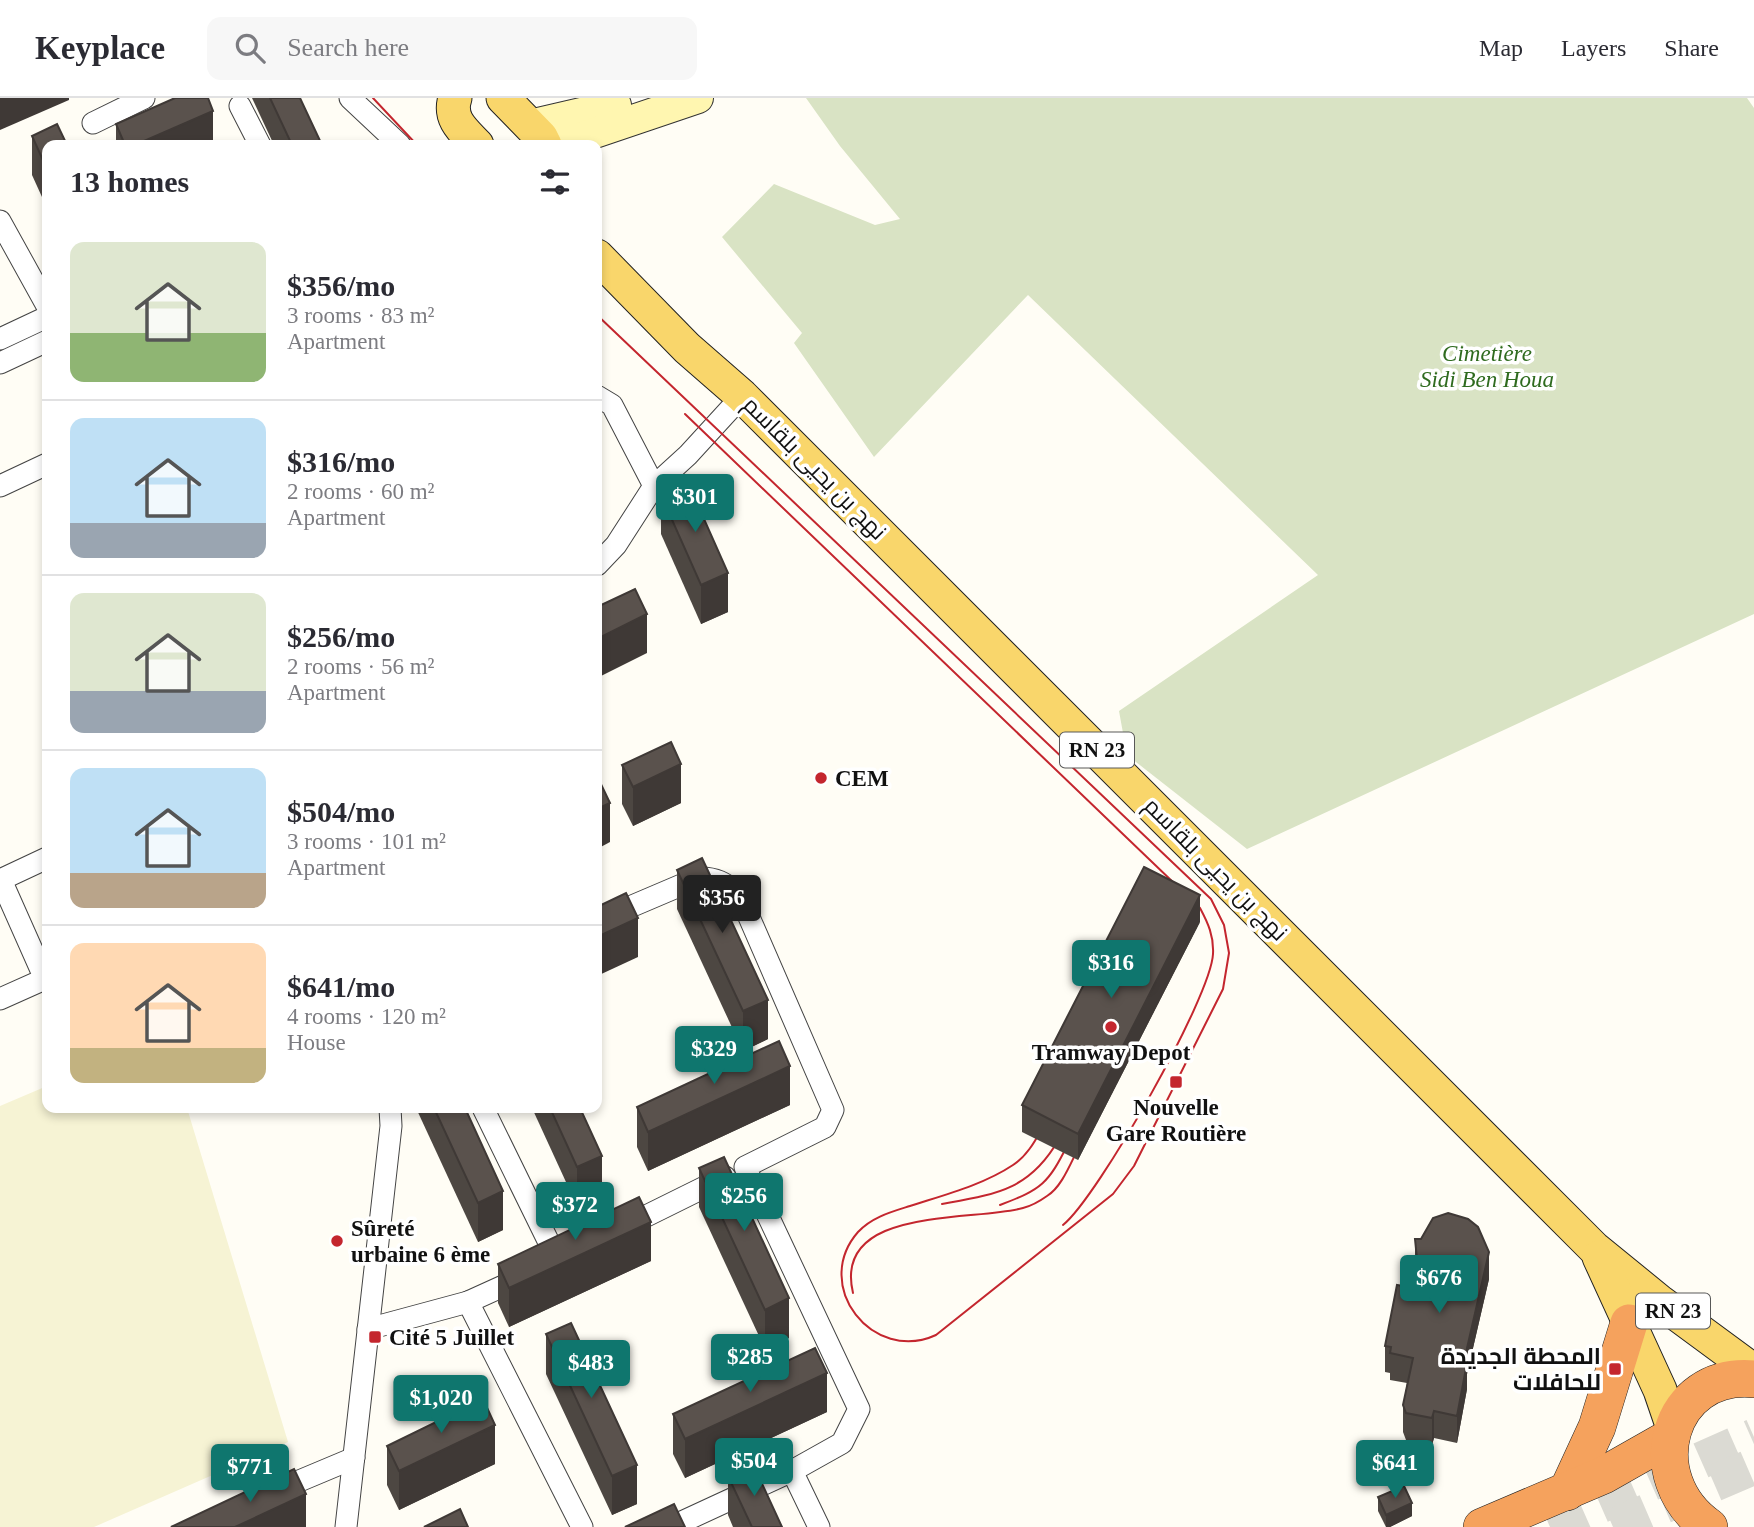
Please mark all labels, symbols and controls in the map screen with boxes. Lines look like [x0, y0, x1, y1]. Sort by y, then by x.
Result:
search box [207, 17, 697, 80]
icon: search [231, 29, 269, 67]
text: Keyplace [35, 30, 165, 66]
text: Search here [287, 33, 409, 62]
text: Map [1479, 35, 1523, 61]
text: Layers [1561, 35, 1626, 61]
text: Share [1664, 35, 1719, 61]
icon: filters [536, 163, 574, 201]
text: 13 homes [70, 165, 189, 198]
text: $356/mo [287, 269, 395, 302]
icon: home [126, 270, 210, 354]
text: 3 rooms · 83 m² [287, 303, 434, 328]
text: Apartment [287, 329, 385, 354]
park label: Cimetière Sidi Ben Houa [1420, 341, 1554, 392]
street label: نهج بن يحيى بلقاسم [736, 392, 891, 547]
text: $316/mo [287, 445, 395, 478]
icon: home [126, 446, 210, 530]
pin: $301 [654, 474, 736, 534]
text: 2 rooms · 60 m² [287, 479, 434, 504]
text: $301 [672, 484, 718, 509]
text: Apartment [287, 505, 385, 530]
text: $256/mo [287, 620, 395, 653]
icon: home [126, 621, 210, 705]
text: 2 rooms · 56 m² [287, 654, 434, 679]
text: Apartment [287, 680, 385, 705]
road number: RN 23 [1060, 732, 1134, 768]
place label: CEM [835, 766, 889, 791]
marker: CEM [813, 770, 829, 786]
street label: نهج بن يحيى بلقاسم [1137, 793, 1292, 948]
text: $504/mo [287, 795, 395, 828]
icon: home [126, 796, 210, 880]
text: 3 rooms · 101 m² [287, 829, 446, 854]
text: Apartment [287, 855, 385, 880]
pin: $356 [681, 876, 763, 935]
text: $356 [699, 885, 745, 910]
pin: $316 [1070, 940, 1152, 1000]
text: $316 [1088, 950, 1134, 975]
text: $641/mo [287, 970, 395, 1003]
icon: home [126, 971, 210, 1055]
text: 4 rooms · 120 m² [287, 1004, 446, 1029]
marker: Tramway Depot [1103, 1019, 1119, 1035]
pin: $329 [673, 1026, 755, 1086]
text: House [287, 1030, 346, 1055]
text: $329 [691, 1036, 737, 1061]
place label: Tramway Depot [1032, 1040, 1191, 1065]
marker: Nouvelle Gare Routière [1168, 1074, 1184, 1090]
place label: Nouvelle Gare Routière [1106, 1095, 1246, 1146]
pin: $256 [703, 1174, 785, 1233]
pin: $372 [534, 1182, 616, 1242]
text: $256 [721, 1183, 767, 1208]
text: $372 [552, 1192, 598, 1217]
place label: Sûreté urbaine 6 ème [351, 1216, 490, 1267]
marker: Sûreté urbaine 6 ème [329, 1233, 345, 1249]
pin: $676 [1398, 1256, 1480, 1315]
text: $676 [1416, 1265, 1462, 1290]
road number: RN 23 [1636, 1294, 1710, 1328]
place label: Cité 5 Juillet [389, 1325, 515, 1350]
marker: Cité 5 Juillet [367, 1329, 383, 1345]
pin: $285 [709, 1334, 791, 1394]
pin: $483 [550, 1340, 632, 1400]
text: $285 [727, 1344, 773, 1369]
place label: المحطة الجديدة للحافلات [1441, 1344, 1601, 1395]
text: $483 [568, 1350, 614, 1375]
marker: المحطة الجديدة للحافلات [1607, 1361, 1623, 1377]
pin: $1,020 [384, 1376, 498, 1435]
text: $1,020 [409, 1385, 473, 1410]
pin: $504 [713, 1438, 795, 1498]
pin: $641 [1354, 1440, 1436, 1500]
pin: $771 [209, 1444, 291, 1504]
text: $504 [731, 1448, 777, 1473]
text: $641 [1372, 1450, 1418, 1475]
text: $771 [227, 1454, 273, 1479]

